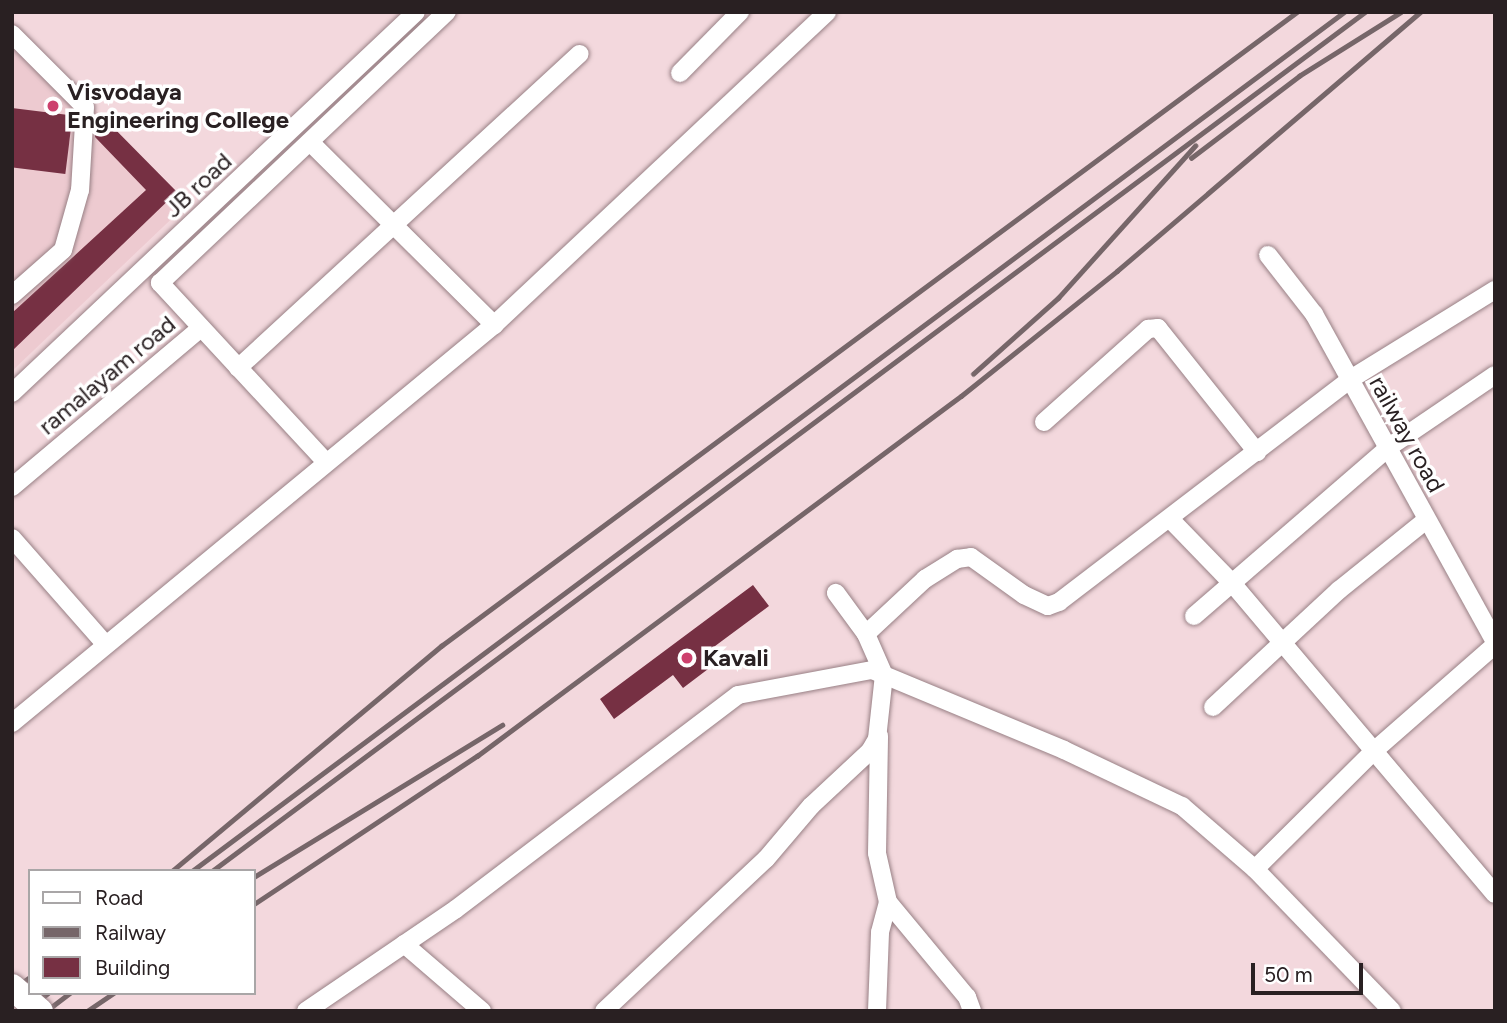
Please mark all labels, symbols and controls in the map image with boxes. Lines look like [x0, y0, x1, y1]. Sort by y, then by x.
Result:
place label: Visvodaya Engineering College [67, 78, 289, 134]
marker: Visvodaya Engineering College [45, 98, 61, 114]
street label: JB road [158, 147, 238, 223]
street label: ramalayam road [33, 309, 181, 441]
street label: railway road [1363, 371, 1451, 497]
place label: Kavali [703, 644, 769, 672]
marker: Kavali [677, 648, 697, 668]
legend [28, 869, 256, 995]
text: Road [95, 885, 143, 910]
text: Railway [95, 920, 166, 945]
scale bar [1255, 950, 1367, 994]
text: Building [95, 955, 170, 980]
text: 50 m [1264, 962, 1313, 987]

